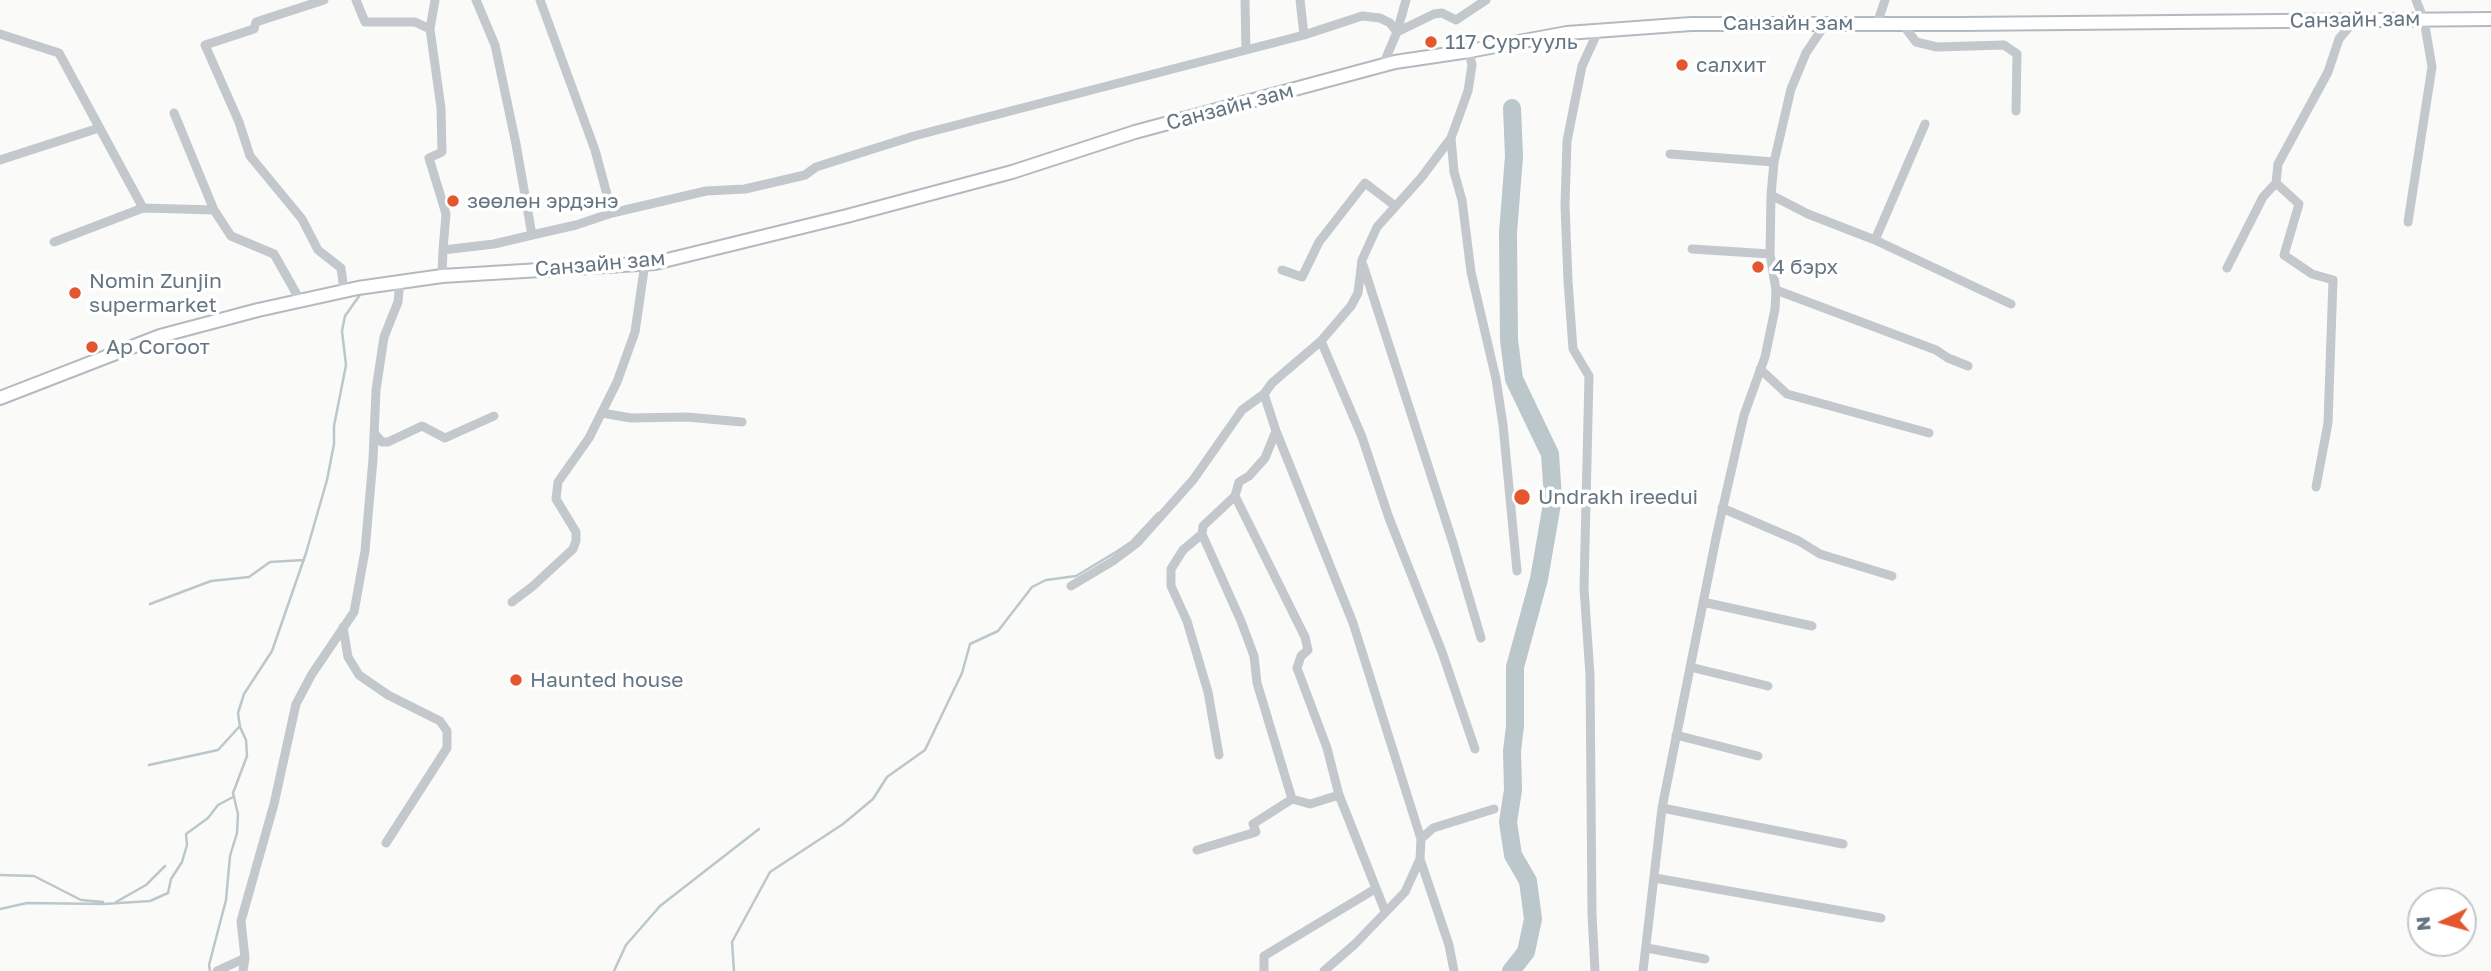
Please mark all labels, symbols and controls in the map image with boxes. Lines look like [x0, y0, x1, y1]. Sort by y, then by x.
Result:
street label: Санзайн зам [2289, 6, 2421, 34]
street label: Санзайн зам [1723, 10, 1853, 36]
place label: 117 Сургууль [1445, 29, 1578, 55]
marker: 117 Сургууль [1423, 34, 1439, 50]
place label: салхит [1696, 52, 1766, 78]
marker: салхит [1674, 57, 1690, 73]
street label: Санзайн зам [1164, 78, 1296, 136]
place label: зөөлөн эрдэнэ [467, 188, 619, 214]
marker: зөөлөн эрдэнэ [445, 193, 461, 209]
street label: Санзайн зам [534, 246, 666, 282]
place label: 4 бэрх [1772, 254, 1838, 280]
marker: 4 бэрх [1750, 259, 1766, 275]
place label: Nomin Zunjin supermarket [89, 268, 222, 318]
marker: Nomin Zunjin supermarket [67, 285, 83, 301]
place label: Ар Согоот [106, 334, 210, 360]
marker: Ар Согоот [84, 339, 100, 355]
place label: Undrakh ireedui [1538, 484, 1698, 510]
marker: Undrakh ireedui [1512, 487, 1532, 507]
place label: Haunted house [530, 667, 684, 693]
marker: Haunted house [508, 672, 524, 688]
north arrow [2407, 887, 2477, 957]
text: N [2410, 916, 2435, 932]

